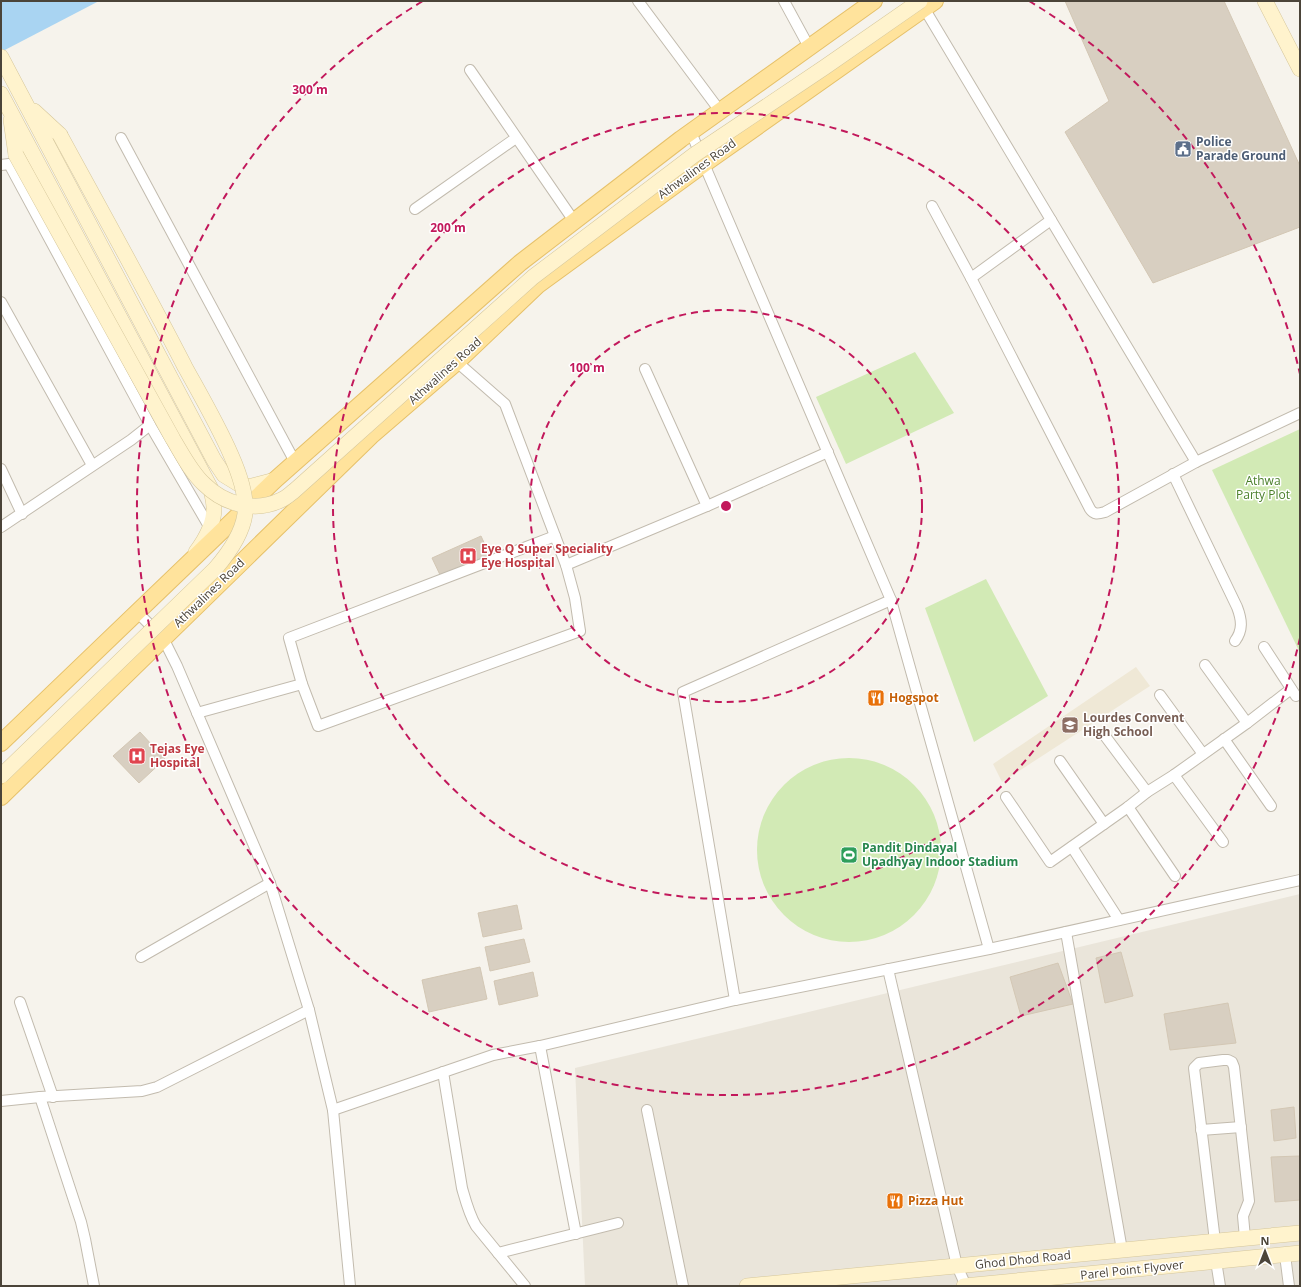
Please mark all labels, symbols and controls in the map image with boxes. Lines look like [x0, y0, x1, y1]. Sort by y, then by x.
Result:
text: 300 m [292, 81, 328, 98]
place label: Police Parade Ground [1196, 133, 1286, 164]
street label: Athwalines Road [654, 134, 739, 203]
public building icon: Police Parade Ground [1173, 139, 1193, 159]
text: 200 m [430, 219, 466, 236]
street label: Athwalines Road [404, 333, 485, 408]
text: 100 m [569, 359, 605, 376]
park label: Athwa Party Plot [1236, 472, 1290, 503]
centre of rings [719, 499, 733, 513]
place label: Eye Q Super Speciality Eye Hospital [481, 540, 613, 571]
hospital icon: Eye Q Super Speciality Eye Hospital [458, 546, 478, 566]
street label: Athwalines Road [169, 554, 248, 631]
restaurant icon: Hogspot [866, 688, 886, 708]
place label: Hogspot [889, 689, 939, 706]
place label: Lourdes Convent High School [1083, 709, 1184, 740]
school or university icon: Lourdes Convent High School [1060, 715, 1080, 735]
place label: Tejas Eye Hospital [150, 740, 205, 771]
hospital icon: Tejas Eye Hospital [127, 746, 147, 766]
place label: Pandit Dindayal Upadhyay Indoor Stadium [862, 839, 1018, 870]
sports icon: Pandit Dindayal Upadhyay Indoor Stadium [839, 845, 859, 865]
restaurant icon: Pizza Hut [885, 1191, 905, 1211]
place label: Pizza Hut [908, 1192, 964, 1209]
north arrow [1245, 1231, 1285, 1271]
text: N [1261, 1233, 1269, 1248]
street label: Ghod Dhod Road [974, 1246, 1072, 1273]
street label: Parel Point Flyover [1079, 1256, 1185, 1283]

